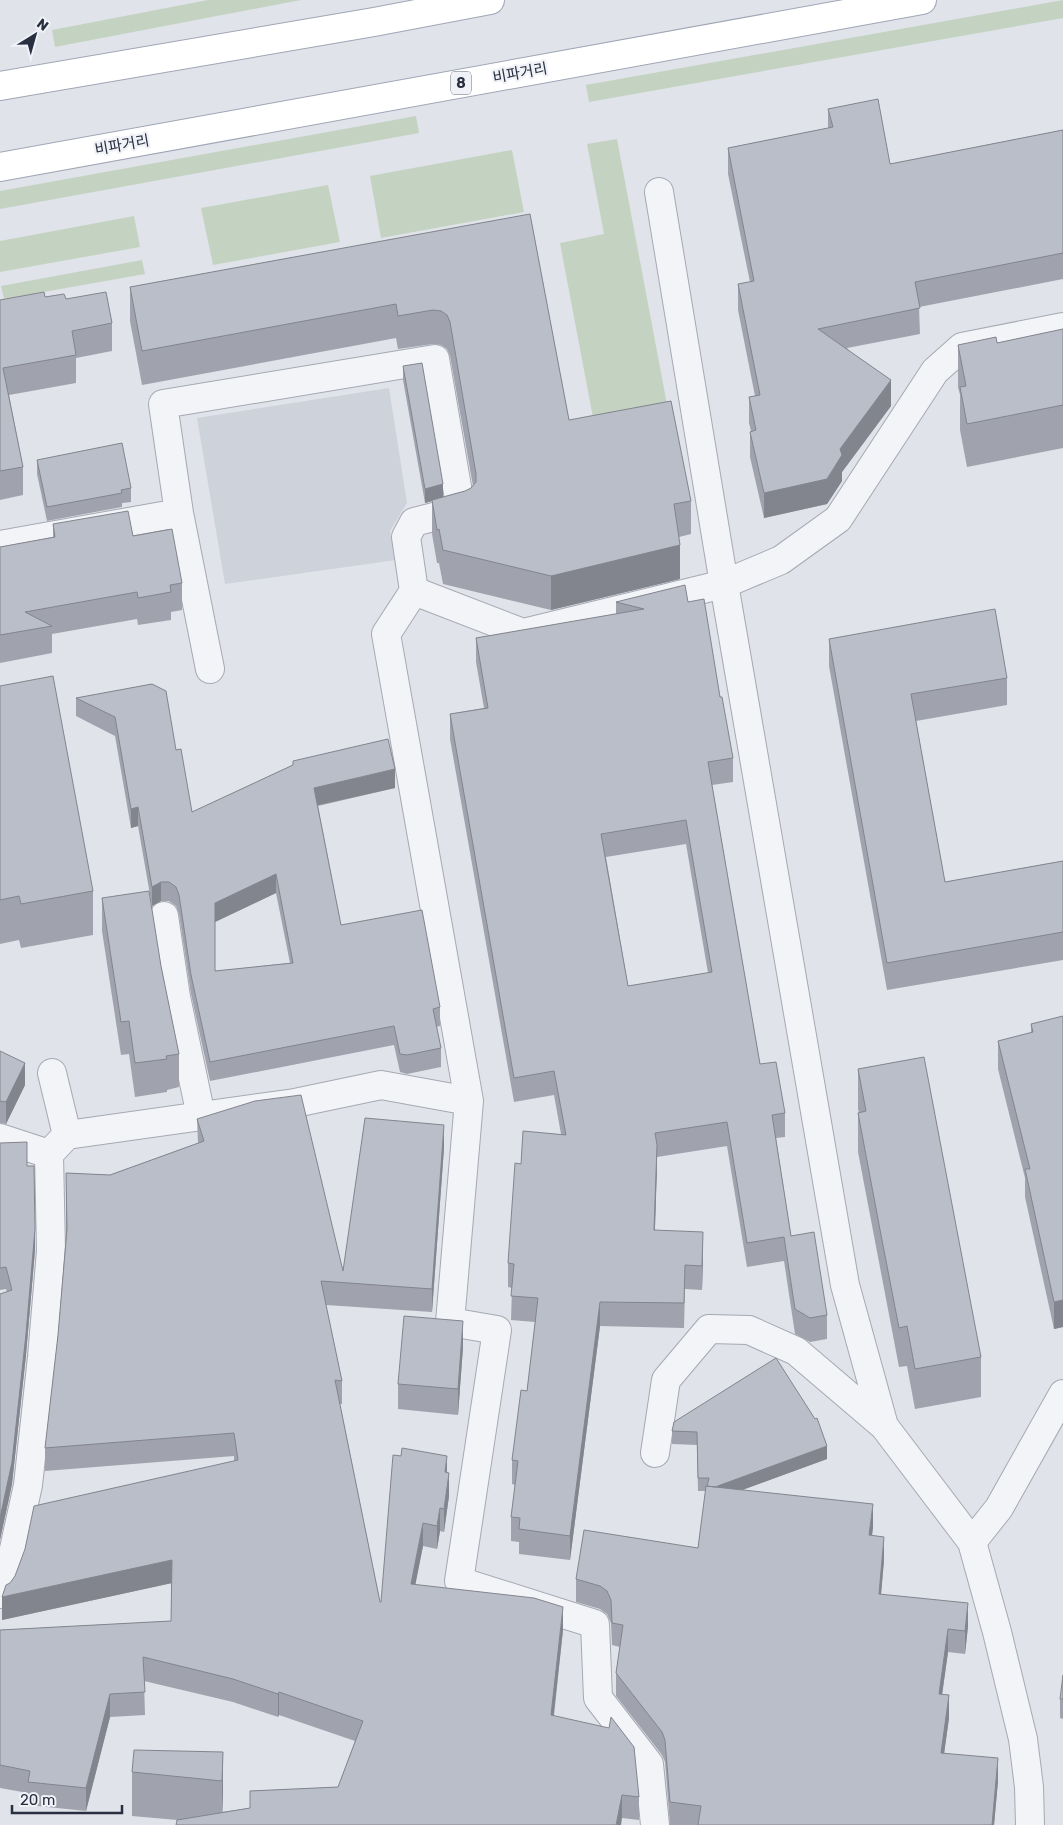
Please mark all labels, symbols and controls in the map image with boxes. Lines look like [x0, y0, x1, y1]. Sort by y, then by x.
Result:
north arrow [10, 10, 60, 60]
text: N [33, 15, 52, 35]
street label: 비파거리 [491, 59, 549, 87]
road number: 8 [451, 72, 471, 95]
street label: 비파거리 [93, 131, 151, 159]
scale bar [12, 1782, 122, 1814]
text: 20 m [20, 1791, 55, 1809]

